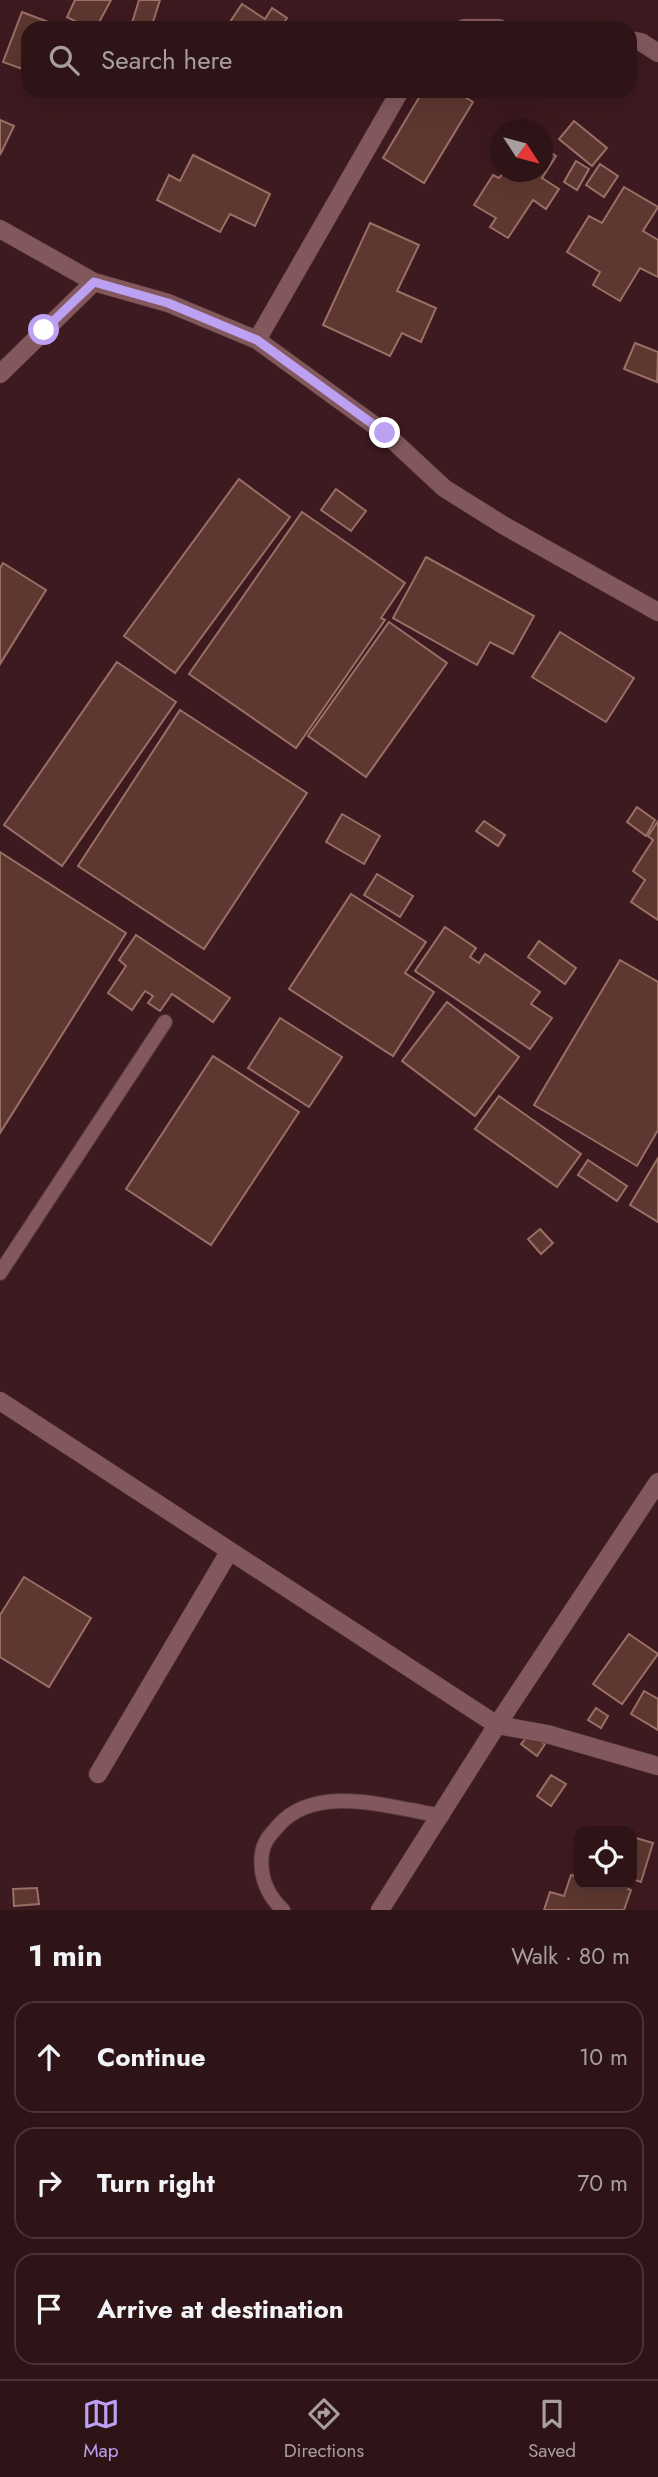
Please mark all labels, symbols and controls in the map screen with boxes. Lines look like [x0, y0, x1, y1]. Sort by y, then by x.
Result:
search box [21, 21, 637, 98]
icon: search [45, 41, 83, 79]
text: Search here [101, 41, 233, 79]
north arrow [490, 119, 553, 182]
route start [28, 314, 59, 345]
route end [369, 417, 400, 448]
map controls [574, 1826, 637, 1889]
button: locate [574, 1826, 637, 1889]
text: 1 min [28, 1934, 102, 1977]
text: Walk · 80 m [511, 1939, 630, 1973]
icon: ahead [30, 2038, 68, 2076]
text: Continue [97, 2038, 206, 2076]
text: 10 m [579, 2040, 628, 2074]
icon: right [30, 2164, 68, 2202]
text: Turn right [97, 2164, 215, 2202]
text: 70 m [577, 2166, 628, 2200]
icon: arrive [30, 2290, 68, 2328]
text: Arrive at destination [97, 2290, 344, 2328]
tab: Map [82, 2395, 120, 2464]
tab: Directions [284, 2395, 364, 2464]
tab: Saved [528, 2395, 576, 2464]

